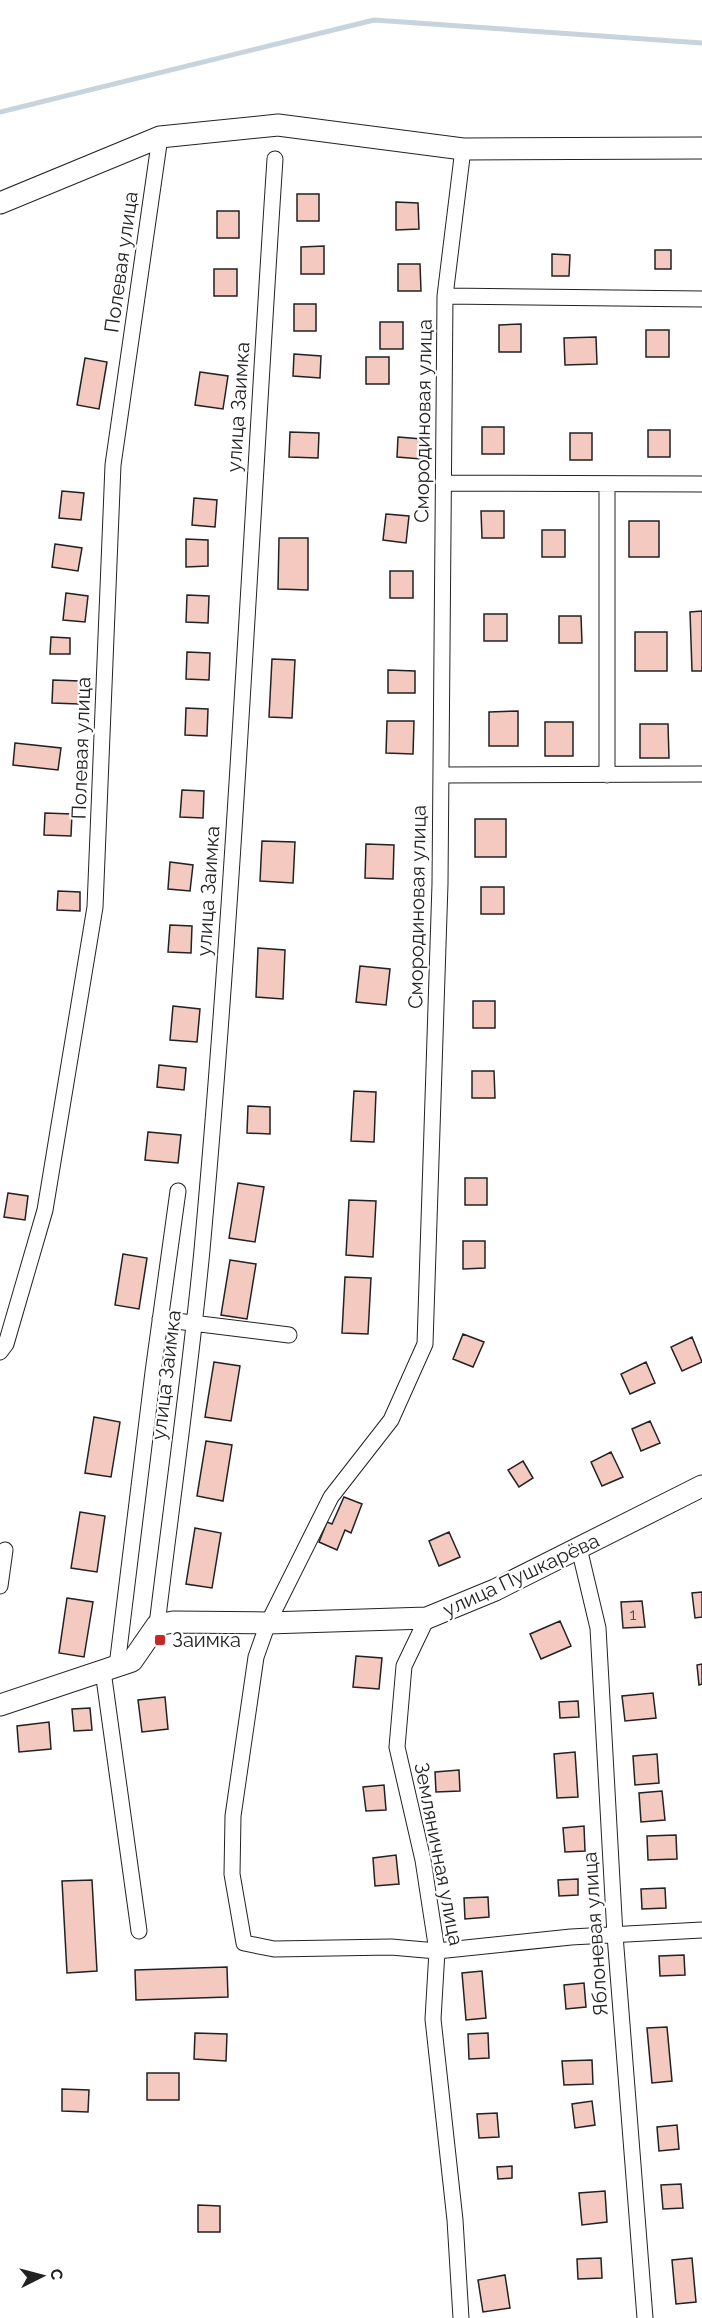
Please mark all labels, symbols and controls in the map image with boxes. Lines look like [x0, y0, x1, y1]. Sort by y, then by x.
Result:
street label: Полевая улица [99, 190, 143, 334]
street label: Смородиновая улица [409, 319, 437, 523]
street label: улица Заимка [221, 341, 255, 473]
street label: Полевая улица [67, 676, 95, 820]
street label: Смородиновая улица [403, 805, 431, 1009]
street label: улица Заимка [191, 825, 225, 957]
street label: улица Заимка [146, 1309, 186, 1441]
street label: улица Пушкарёва [439, 1528, 603, 1622]
house number: 1 [630, 1605, 637, 1624]
place label: Заимка [172, 1628, 241, 1652]
marker: Заимка [153, 1633, 167, 1647]
street label: Земляничная улица [409, 1760, 469, 1948]
street label: Яблоневая улица [577, 1851, 613, 2017]
north arrow [12, 2246, 72, 2306]
text: С [46, 2268, 66, 2281]

